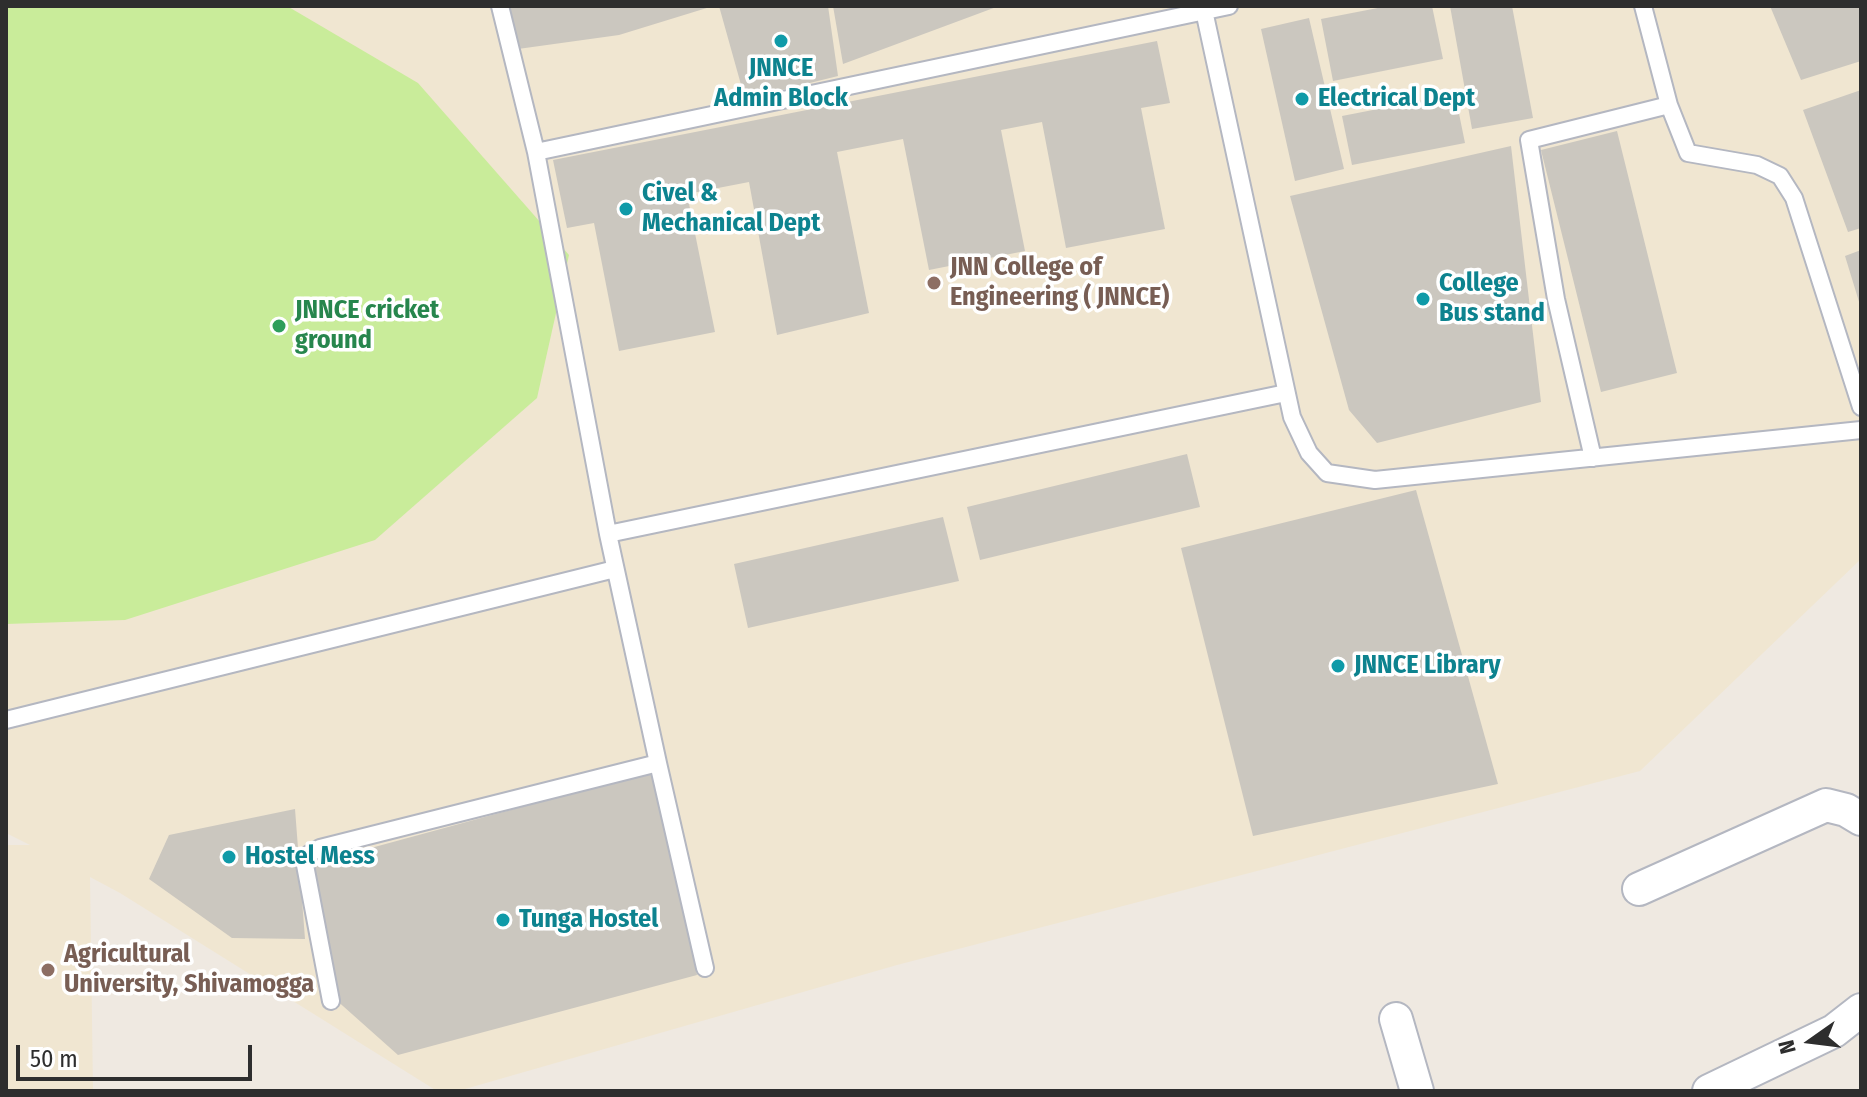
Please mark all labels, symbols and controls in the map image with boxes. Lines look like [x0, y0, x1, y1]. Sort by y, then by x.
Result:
marker: JNNCE Admin Block [772, 32, 790, 50]
place label: JNNCE Admin Block [714, 53, 848, 114]
place label: Electrical Dept [1318, 83, 1475, 115]
marker: Electrical Dept [1293, 90, 1311, 108]
place label: Civel & Mechanical Dept [642, 178, 820, 240]
marker: Civel & Mechanical Dept [617, 200, 635, 218]
place label: JNN College of Engineering ( JNNCE) [950, 252, 1169, 314]
place label: College Bus stand [1439, 268, 1545, 330]
marker: JNN College of Engineering ( JNNCE) [925, 274, 943, 292]
marker: College Bus stand [1414, 290, 1432, 308]
place label: JNNCE cricket ground [295, 295, 439, 356]
marker: JNNCE cricket ground [270, 317, 288, 335]
place label: JNNCE Library [1354, 650, 1501, 682]
marker: JNNCE Library [1329, 657, 1347, 675]
place label: Hostel Mess [245, 841, 375, 873]
marker: Hostel Mess [220, 848, 238, 866]
place label: Tunga Hostel [519, 904, 658, 936]
marker: Tunga Hostel [494, 911, 512, 929]
place label: Agricultural University, Shivamogga [64, 939, 314, 1000]
marker: Agricultural University, Shivamogga [39, 961, 57, 979]
north arrow [1771, 1001, 1851, 1081]
scale bar [20, 1029, 256, 1079]
text: N [1773, 1037, 1802, 1057]
text: 50 m [30, 1045, 78, 1073]

